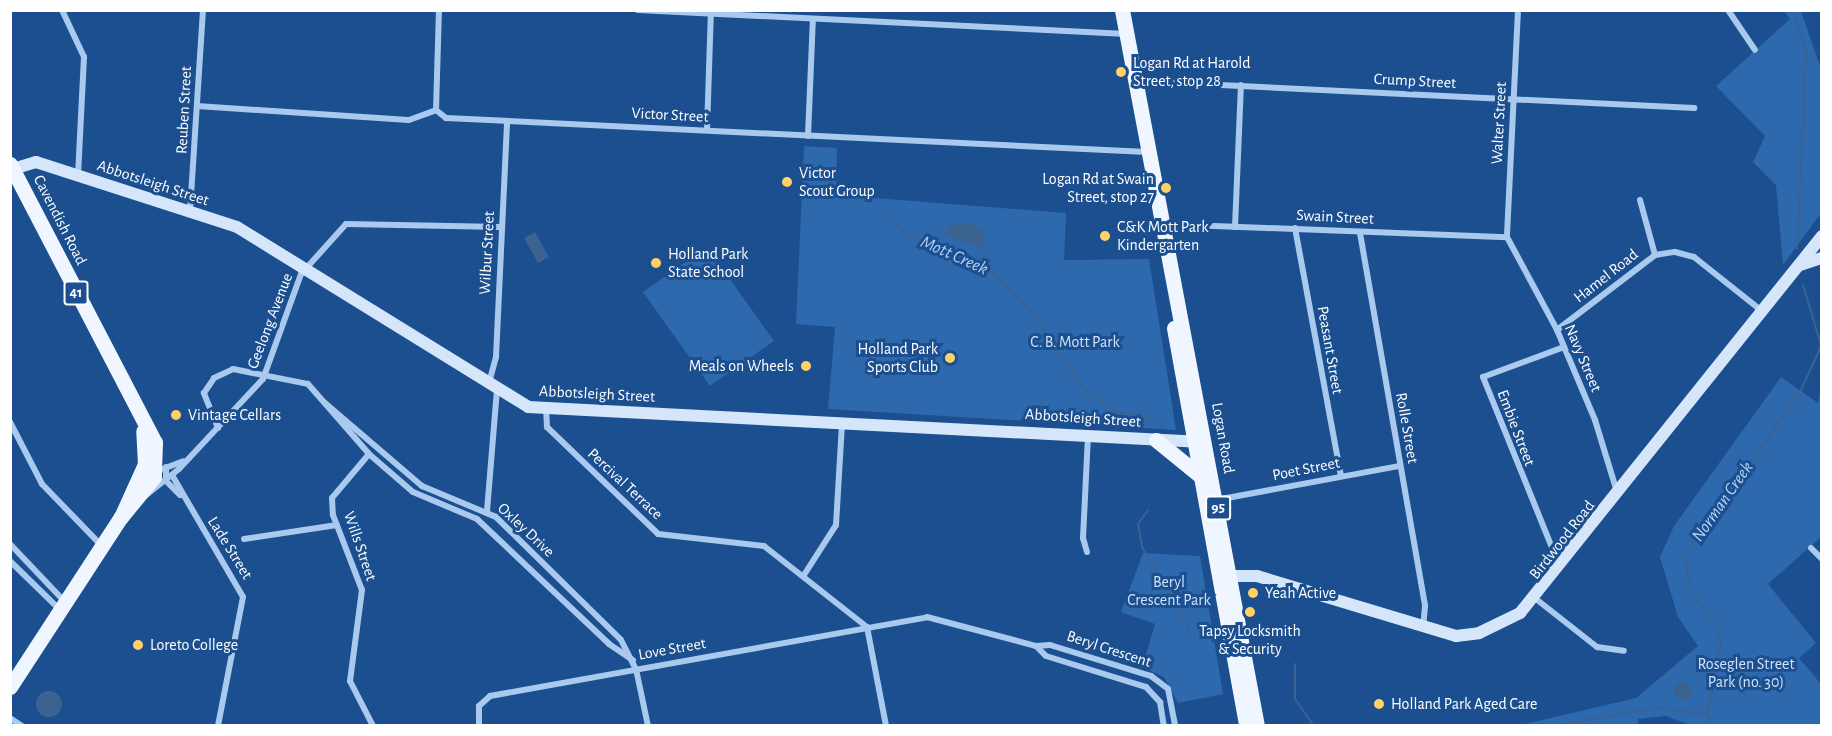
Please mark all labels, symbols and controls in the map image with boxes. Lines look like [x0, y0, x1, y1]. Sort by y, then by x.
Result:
place label: Logan Rd at Harold Street, stop 28 [1133, 53, 1250, 91]
marker: Logan Rd at Harold Street, stop 28 [1114, 65, 1128, 79]
street label: Reuben Street [172, 66, 196, 154]
street label: Crump Street [1373, 69, 1457, 93]
street label: Walter Street [1487, 81, 1511, 165]
street label: Victor Street [631, 103, 709, 127]
street label: Abbotsleigh Street [95, 156, 211, 210]
place label: Victor Scout Group [799, 163, 875, 201]
place label: Logan Rd at Swain Street, stop 27 [1042, 169, 1154, 207]
street label: Cavendish Road [29, 172, 91, 268]
marker: Victor Scout Group [780, 175, 794, 189]
marker: Logan Rd at Swain Street, stop 27 [1159, 181, 1173, 195]
street label: Swain Street [1296, 205, 1374, 229]
street label: Wilbur Street [475, 211, 499, 295]
place label: C&K Mott Park Kindergarten [1117, 217, 1208, 255]
marker: C&K Mott Park Kindergarten [1098, 229, 1112, 243]
water label: Mott Creek [917, 232, 991, 280]
place label: Holland Park State School [668, 244, 748, 282]
street label: Hamel Road [1570, 245, 1642, 307]
marker: Holland Park State School [649, 256, 663, 270]
street label: Geelong Avenue [243, 270, 297, 372]
road number: 41 [62, 281, 90, 305]
street label: Peasant Street [1313, 304, 1347, 396]
street label: Navy Street [1560, 321, 1606, 395]
park label: C. B. Mott Park [1030, 332, 1120, 352]
place label: Holland Park Sports Club [858, 339, 938, 377]
marker: Holland Park Sports Club [943, 351, 957, 365]
place label: Meals on Wheels [689, 356, 794, 376]
marker: Meals on Wheels [799, 359, 813, 373]
street label: Abbotsleigh Street [538, 381, 656, 407]
street label: Embie Street [1493, 387, 1539, 469]
street label: Rolle Street [1391, 391, 1423, 465]
street label: Logan Road [1207, 401, 1239, 475]
street label: Abbotsleigh Street [1024, 404, 1142, 432]
place label: Vintage Cellars [188, 405, 281, 425]
marker: Vintage Cellars [169, 408, 183, 422]
street label: Percival Terrace [583, 444, 667, 524]
street label: Poet Street [1271, 453, 1341, 485]
water label: Norman Creek [1688, 458, 1758, 546]
road number: 95 [1204, 496, 1232, 520]
street label: Birdwood Road [1525, 497, 1599, 583]
street label: Oxley Drive [493, 499, 559, 561]
street label: Wills Street [339, 509, 381, 583]
street label: Lade Street [203, 513, 257, 583]
park label: Beryl Crescent Park [1127, 572, 1211, 610]
place label: Yeah Active [1265, 583, 1336, 603]
marker: Yeah Active [1246, 586, 1260, 600]
marker: Tapsy Locksmith & Security [1243, 605, 1257, 619]
place label: Tapsy Locksmith & Security [1199, 621, 1301, 659]
street label: Beryl Crescent [1064, 626, 1154, 672]
street label: Love Street [637, 634, 707, 664]
place label: Loreto College [150, 635, 238, 655]
marker: Loreto College [131, 638, 145, 652]
park label: Roseglen Street Park (no. 30) [1698, 654, 1794, 692]
place label: Holland Park Aged Care [1391, 694, 1537, 714]
marker: Holland Park Aged Care [1372, 697, 1386, 711]

